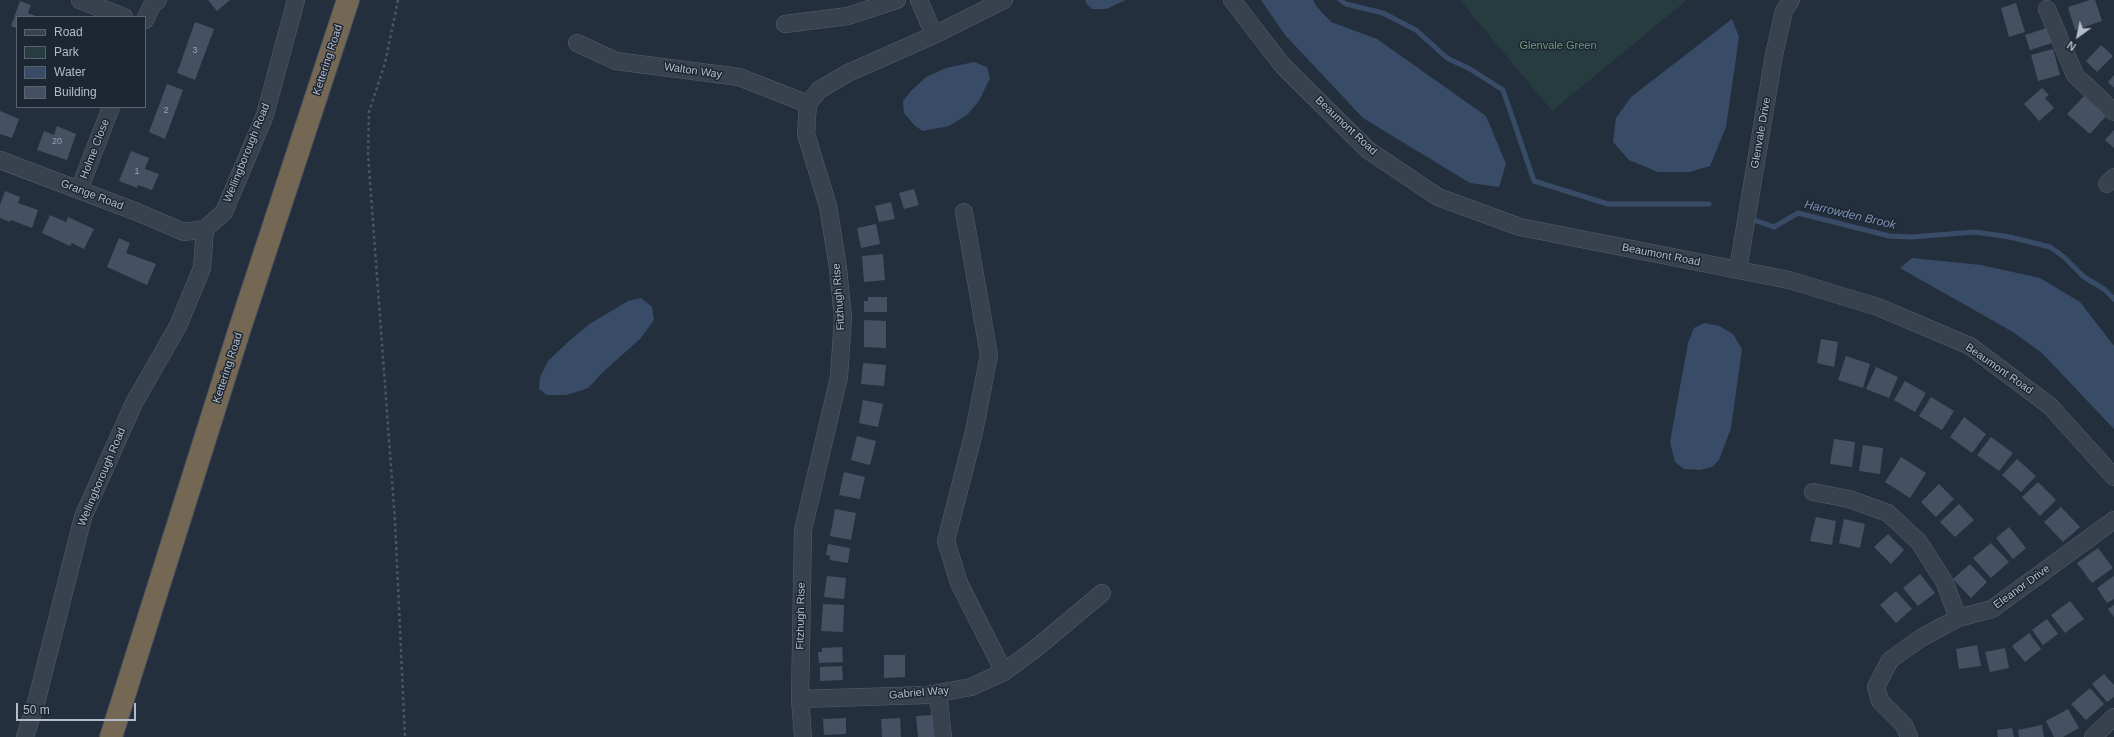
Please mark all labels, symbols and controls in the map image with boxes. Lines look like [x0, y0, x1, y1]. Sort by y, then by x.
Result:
legend [16, 16, 146, 108]
north arrow [2058, 16, 2098, 56]
street label: Kettering Road [310, 23, 346, 97]
text: Road [54, 25, 83, 39]
park label: Glenvale Green [1519, 39, 1597, 53]
text: N [2065, 39, 2078, 53]
text: Park [54, 45, 79, 59]
house number: 3 [192, 46, 198, 56]
street label: Walton Way [663, 60, 723, 82]
text: Water [54, 65, 86, 79]
text: Building [54, 85, 97, 99]
street label: Beaumont Road [1312, 94, 1380, 158]
street label: Glenvale Drive [1748, 96, 1774, 170]
street label: Wellingborough Road [221, 102, 273, 204]
house number: 2 [163, 106, 169, 116]
street label: Holme Close [78, 117, 112, 181]
house number: 20 [52, 137, 62, 147]
house number: 1 [134, 167, 140, 177]
street label: Grange Road [59, 177, 125, 213]
water label: Harrowden Brook [1803, 197, 1897, 233]
street label: Beaumont Road [1621, 241, 1701, 269]
street label: Fitzhugh Rise [830, 263, 848, 331]
street label: Kettering Road [210, 331, 246, 405]
street label: Beaumont Road [1963, 341, 2035, 397]
street label: Wellingborough Road [75, 426, 129, 528]
street label: Eleanor Drive [1991, 562, 2053, 612]
street label: Fitzhugh Rise [794, 582, 808, 650]
street label: Gabriel Way [888, 684, 950, 702]
scale bar [18, 695, 138, 721]
text: 50 m [23, 703, 50, 717]

